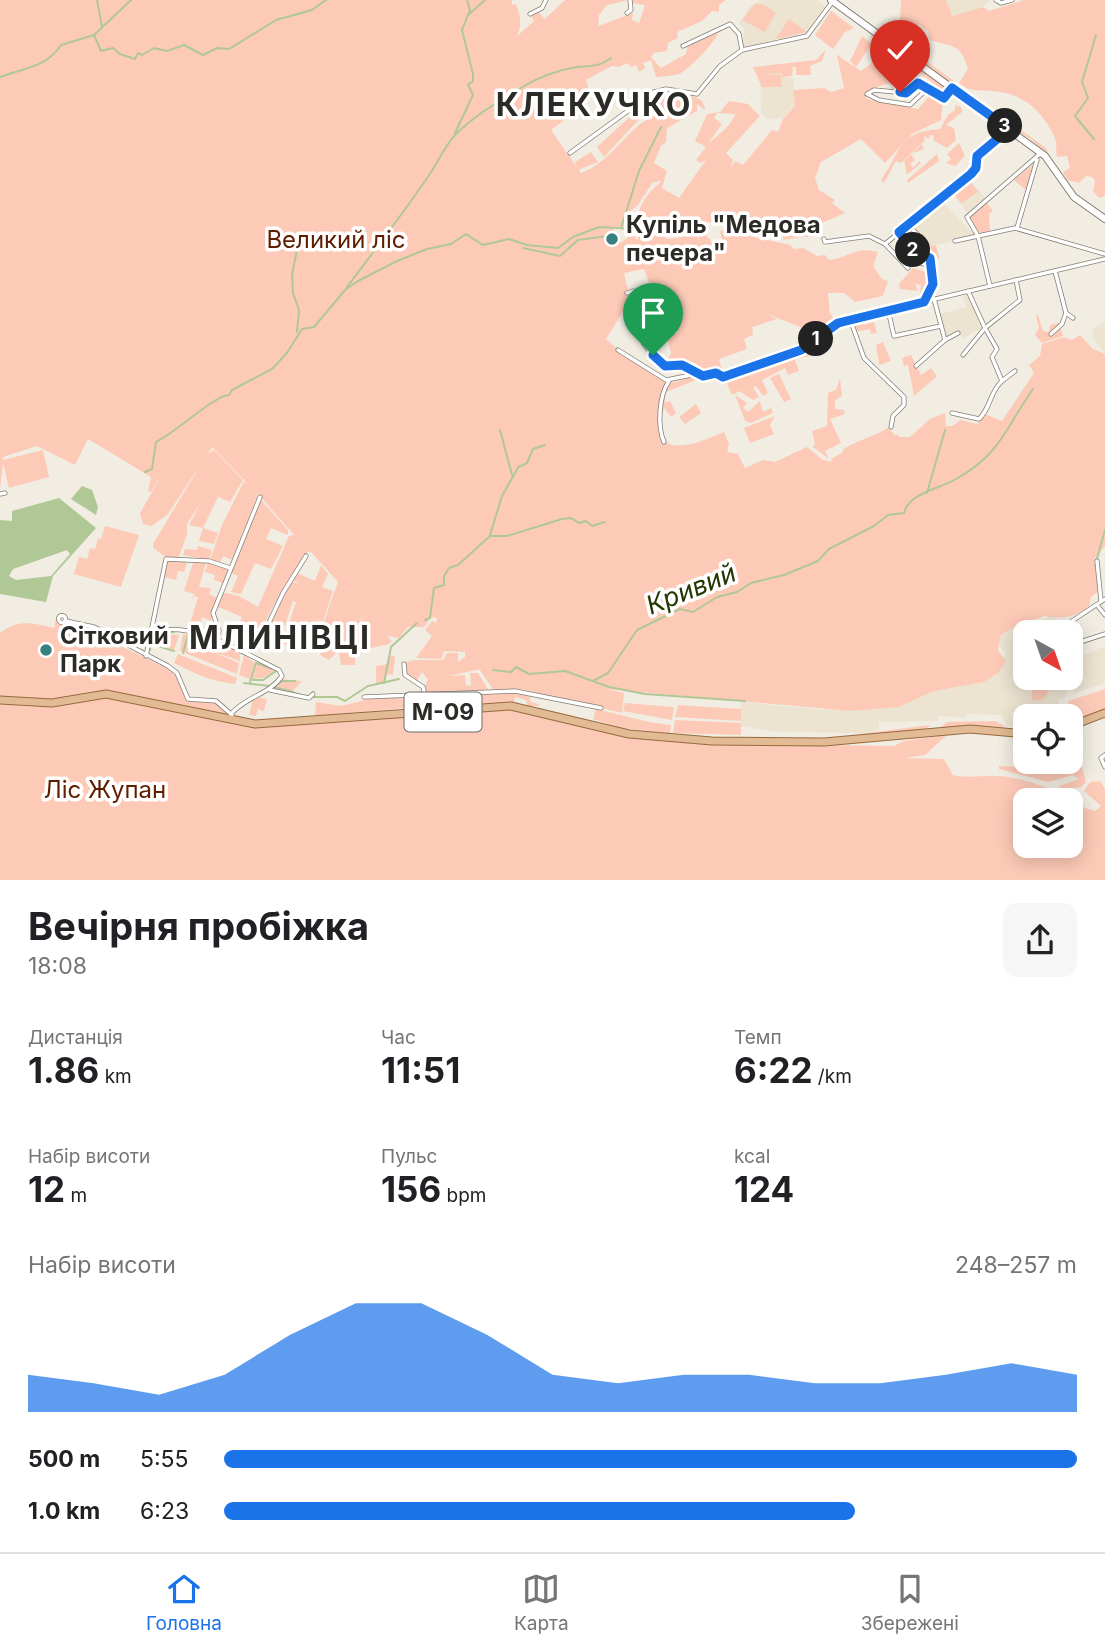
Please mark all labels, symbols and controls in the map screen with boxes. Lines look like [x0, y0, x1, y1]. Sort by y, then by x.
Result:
pin [870, 20, 930, 92]
icon: check [881, 31, 919, 69]
district label: КЛЕКУЧКО [496, 85, 692, 124]
pin: 3 [988, 108, 1023, 144]
text: 3 [998, 114, 1011, 137]
place label: Купіль "Медова печера" [626, 210, 821, 267]
park label: Великий ліс [266, 225, 406, 254]
marker: Купіль "Медова печера" [604, 231, 620, 247]
pin: 2 [895, 232, 930, 268]
text: 2 [907, 238, 918, 261]
pin [623, 283, 683, 355]
icon: arrive [634, 294, 672, 332]
pin: 1 [798, 322, 834, 356]
text: 1 [811, 327, 820, 350]
water label: Кривий [641, 557, 740, 621]
district label: МЛИНІВЦІ [189, 618, 371, 657]
north arrow [1013, 620, 1083, 690]
map controls [1013, 620, 1083, 858]
place label: Сітковий Парк [60, 621, 169, 678]
marker: Сітковий Парк [38, 642, 54, 658]
road number: М-09 [404, 692, 481, 732]
button: locate [1013, 704, 1083, 774]
park label: Ліс Жупан [44, 775, 166, 804]
button: layers [1013, 788, 1083, 858]
text: Вечірня пробіжка [28, 903, 369, 949]
button: share [1003, 903, 1077, 977]
text: 18:08 [28, 952, 87, 980]
text: Дистанція [28, 1026, 123, 1049]
text: Час [381, 1026, 416, 1049]
text: Темп [734, 1026, 782, 1049]
text: 1.86 [28, 1049, 99, 1091]
text: 11:51 [381, 1049, 460, 1091]
text: 6:22 [734, 1049, 813, 1091]
text: km [99, 1065, 132, 1088]
text: /km [813, 1065, 852, 1088]
text: Набір висоти [28, 1145, 150, 1168]
text: Пульс [381, 1145, 437, 1168]
text: kcal [734, 1145, 770, 1168]
text: 12 [28, 1168, 65, 1210]
text: 156 [381, 1168, 441, 1210]
text: 124 [734, 1168, 794, 1210]
text: m [65, 1184, 87, 1207]
text: bpm [441, 1184, 486, 1207]
text: Набір висоти [28, 1251, 176, 1279]
text: 248–257 m [955, 1251, 1077, 1279]
text: 500 m [28, 1445, 100, 1473]
text: 5:55 [140, 1445, 189, 1473]
text: 1.0 km [28, 1497, 100, 1525]
text: 6:23 [140, 1497, 189, 1525]
tab: Головна [146, 1570, 222, 1635]
tab: Карта [514, 1570, 569, 1635]
tab: Збережені [861, 1570, 959, 1635]

